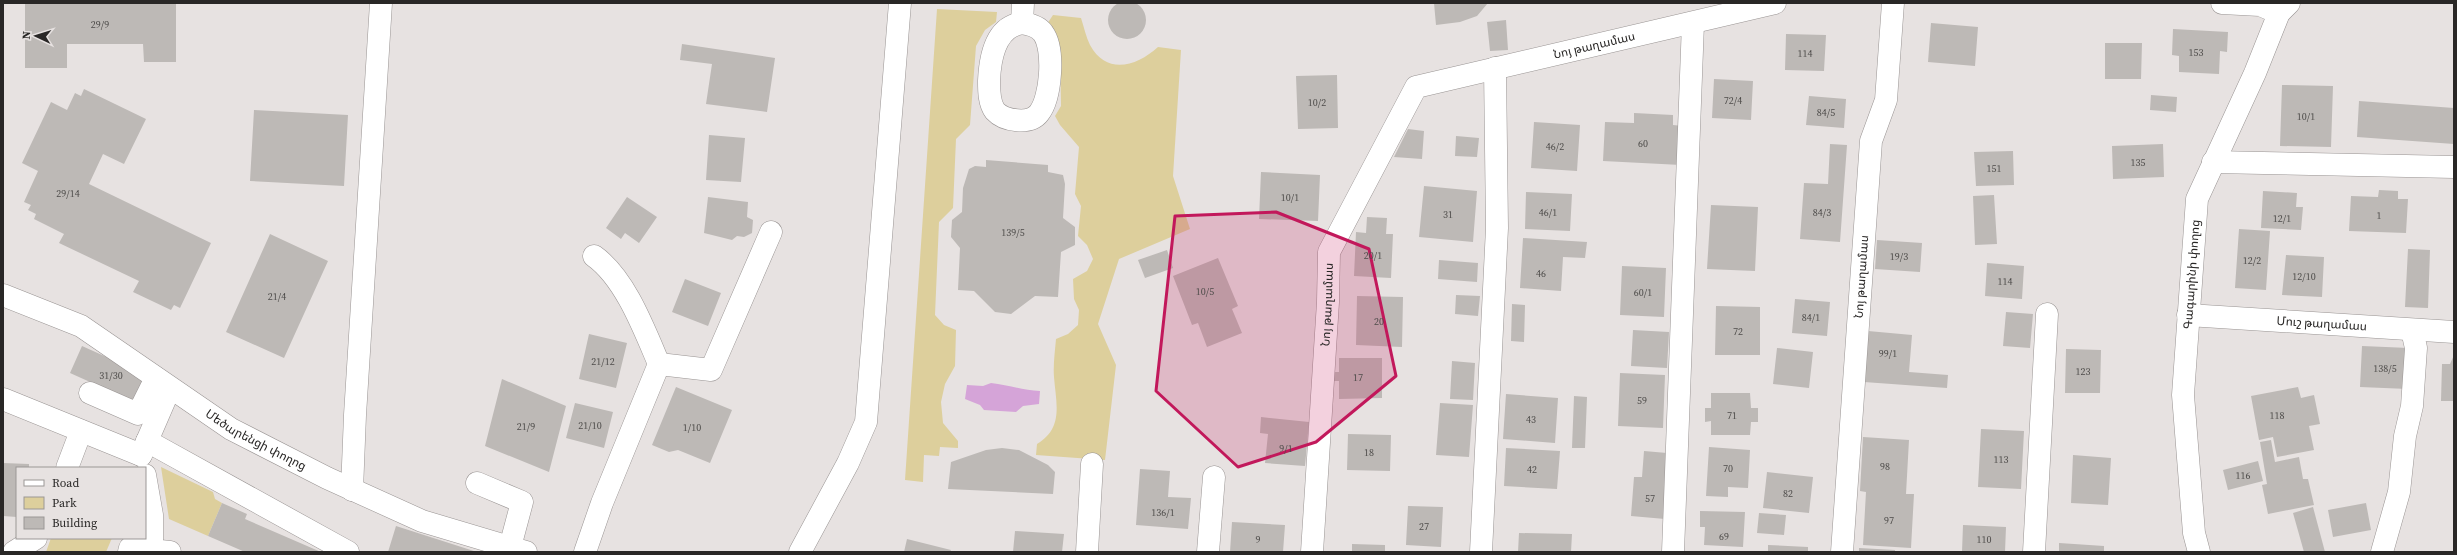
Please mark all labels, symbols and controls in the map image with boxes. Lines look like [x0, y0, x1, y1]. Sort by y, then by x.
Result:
north arrow [16, 16, 56, 56]
house number: 29/9 [91, 18, 109, 31]
street label: Նոյ թաղամաս [1552, 28, 1637, 63]
text: N [19, 31, 34, 40]
house number: 153 [2189, 46, 2204, 59]
house number: 114 [1798, 47, 1813, 60]
house number: 72/4 [1724, 94, 1742, 107]
house number: 10/2 [1308, 96, 1326, 109]
house number: 84/5 [1817, 106, 1835, 119]
house number: 10/1 [2297, 110, 2315, 123]
house number: 60 [1638, 137, 1648, 150]
house number: 46/2 [1546, 140, 1564, 153]
house number: 135 [2131, 156, 2146, 169]
house number: 151 [1987, 162, 2002, 175]
house number: 29/14 [56, 187, 80, 200]
house number: 10/1 [1281, 191, 1299, 204]
house number: 46/1 [1539, 206, 1557, 219]
house number: 84/3 [1813, 206, 1831, 219]
house number: 31 [1443, 208, 1453, 221]
house number: 1 [2377, 209, 2382, 222]
house number: 12/1 [2273, 212, 2291, 225]
street label: Գագարինի փողոց [2180, 219, 2204, 330]
house number: 139/5 [1001, 226, 1025, 239]
street label: Նոյ թաղամաս [1851, 234, 1872, 319]
house number: 20/1 [1364, 249, 1382, 262]
house number: 19/3 [1890, 250, 1908, 263]
house number: 12/2 [2243, 254, 2261, 267]
street label: Նոյ թաղամաս [1317, 263, 1337, 347]
house number: 46 [1536, 267, 1546, 280]
house number: 12/10 [2292, 270, 2316, 283]
house number: 114 [1998, 275, 2013, 288]
house number: 10/5 [1196, 285, 1214, 298]
house number: 60/1 [1634, 286, 1652, 299]
house number: 21/4 [268, 290, 286, 303]
house number: 84/1 [1802, 311, 1820, 324]
street label: Մուշ թաղամաս [2276, 313, 2367, 334]
house number: 20 [1374, 315, 1384, 328]
house number: 72 [1733, 325, 1743, 338]
house number: 99/1 [1879, 347, 1897, 360]
house number: 21/12 [591, 355, 615, 368]
house number: 138/5 [2373, 362, 2397, 375]
house number: 123 [2076, 365, 2091, 378]
house number: 31/30 [99, 369, 123, 382]
house number: 17 [1353, 371, 1363, 384]
house number: 59 [1637, 394, 1647, 407]
street label: Մեծարենցի փողոց [202, 406, 309, 474]
house number: 71 [1727, 409, 1737, 422]
house number: 118 [2270, 409, 2285, 422]
house number: 43 [1526, 413, 1536, 426]
house number: 21/10 [578, 419, 602, 432]
house number: 21/9 [517, 420, 535, 433]
house number: 1/10 [683, 421, 701, 434]
house number: 9/1 [1279, 442, 1293, 455]
house number: 18 [1364, 446, 1374, 459]
house number: 113 [1994, 453, 2009, 466]
house number: 98 [1880, 460, 1890, 473]
house number: 70 [1723, 462, 1733, 475]
house number: 42 [1527, 463, 1537, 476]
legend [16, 467, 146, 539]
house number: 116 [2236, 469, 2251, 482]
text: Road [52, 475, 79, 491]
house number: 82 [1783, 487, 1793, 500]
house number: 57 [1645, 492, 1655, 505]
text: Park [52, 495, 77, 511]
house number: 136/1 [1151, 506, 1175, 519]
house number: 97 [1884, 514, 1894, 527]
text: Building [52, 515, 97, 531]
house number: 27 [1419, 520, 1429, 533]
house number: 69 [1719, 530, 1729, 543]
house number: 9 [1256, 533, 1261, 546]
house number: 110 [1977, 533, 1992, 546]

